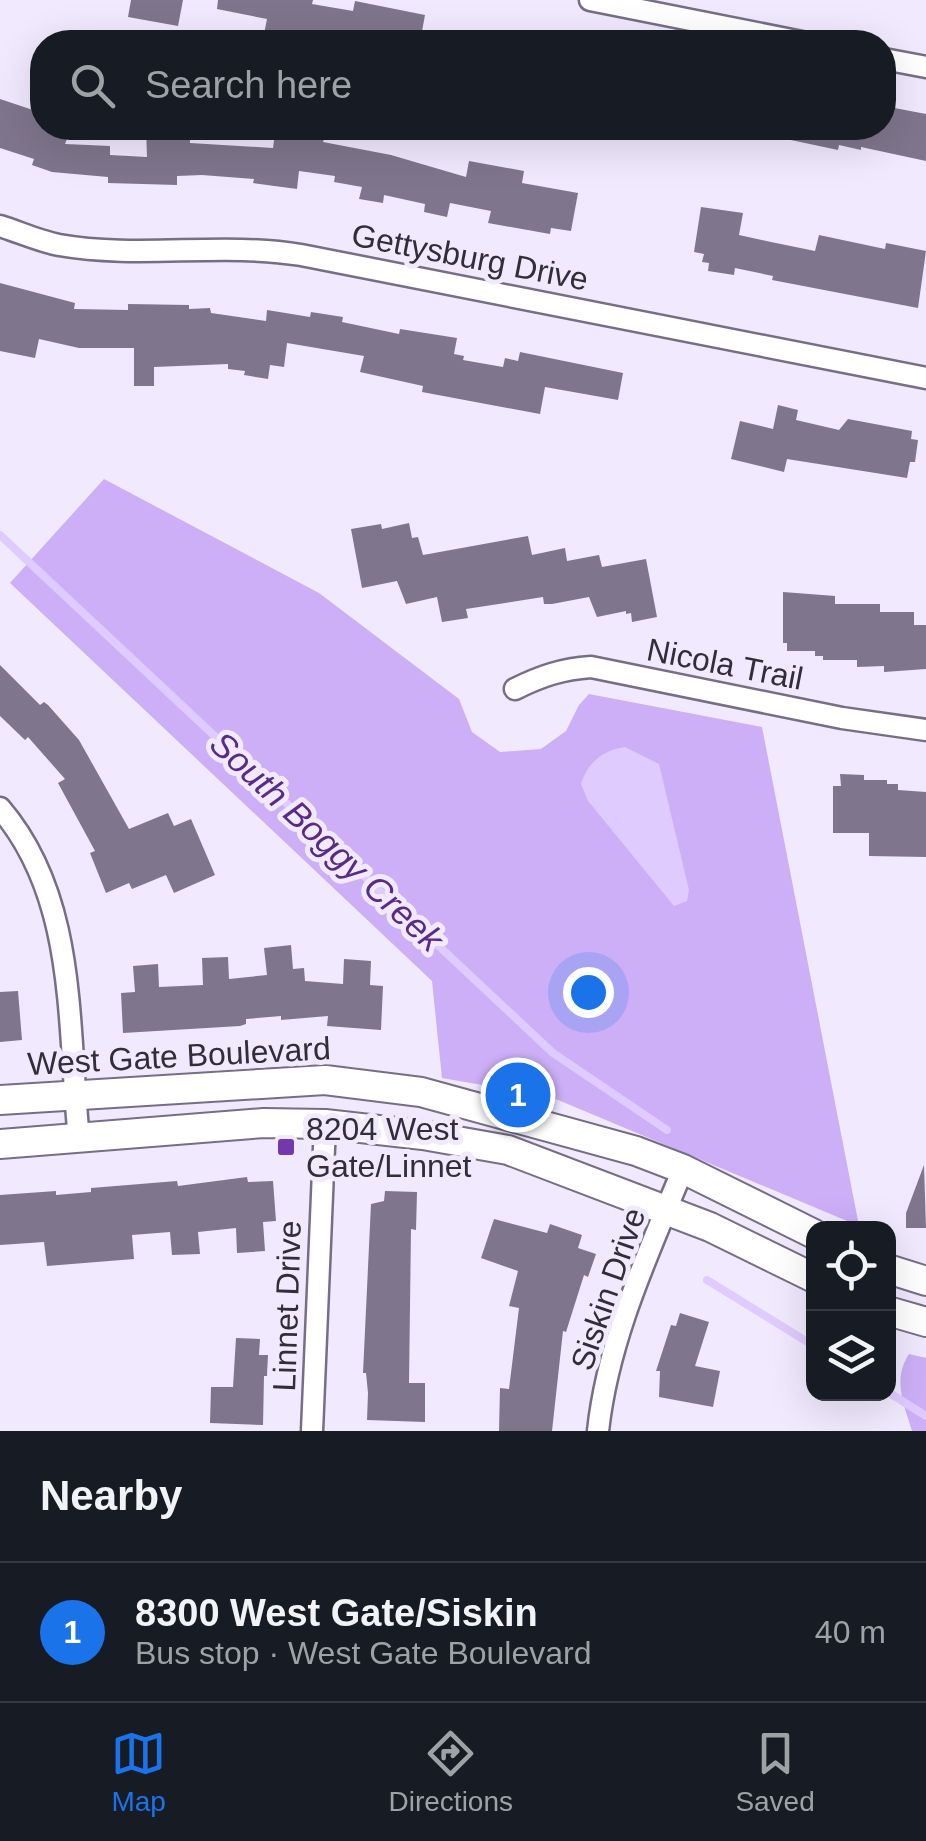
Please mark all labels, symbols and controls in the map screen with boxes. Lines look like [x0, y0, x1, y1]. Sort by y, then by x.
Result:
search box [30, 30, 896, 140]
icon: search [65, 58, 120, 113]
text: Search here [145, 64, 352, 106]
street label: Gettysburg Drive [349, 216, 591, 298]
street label: Nicola Trail [644, 631, 806, 697]
water label: South Boggy Creek [203, 723, 452, 960]
your location [563, 967, 614, 1018]
street label: West Gate Boulevard [26, 1030, 332, 1082]
pin: 1 [486, 1058, 550, 1132]
place label: 8204 West Gate/Linnet [306, 1111, 472, 1184]
marker: 8204 West Gate/Linnet [275, 1136, 297, 1158]
street label: Siskin Drive [563, 1203, 653, 1375]
street label: Linnet Drive [266, 1220, 308, 1392]
map controls [806, 1221, 896, 1401]
button: locate [806, 1221, 896, 1311]
button: layers [806, 1311, 896, 1401]
text: Nearby [40, 1472, 182, 1519]
text: 8300 West Gate/Siskin [135, 1592, 538, 1634]
text: 1 [64, 1614, 81, 1650]
text: 40 m [815, 1614, 886, 1650]
text: Bus stop · West Gate Boulevard [135, 1635, 592, 1671]
tab: Map [111, 1726, 166, 1818]
tab: Directions [389, 1726, 513, 1818]
tab: Saved [735, 1726, 815, 1818]

